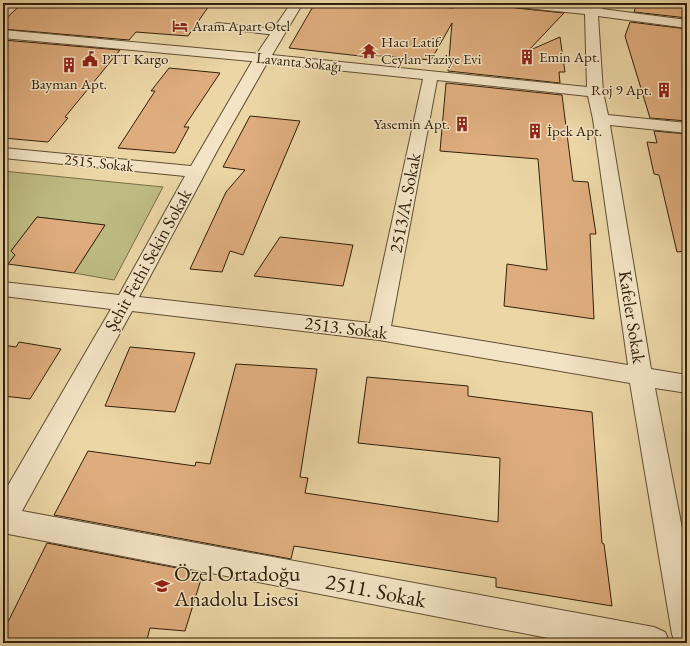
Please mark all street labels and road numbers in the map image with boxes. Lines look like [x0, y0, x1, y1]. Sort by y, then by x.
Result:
street label: Lavanta Sokağı [255, 48, 343, 75]
street label: 2515. Sokak [64, 149, 136, 176]
street label: 2513/A. Sokak [384, 151, 426, 255]
street label: Şehit Fethi Sekin Sokak [99, 184, 197, 335]
street label: Kafeler Sokak [614, 269, 651, 366]
street label: 2513. Sokak [303, 311, 389, 344]
street label: 2511. Sokak [323, 567, 429, 615]

